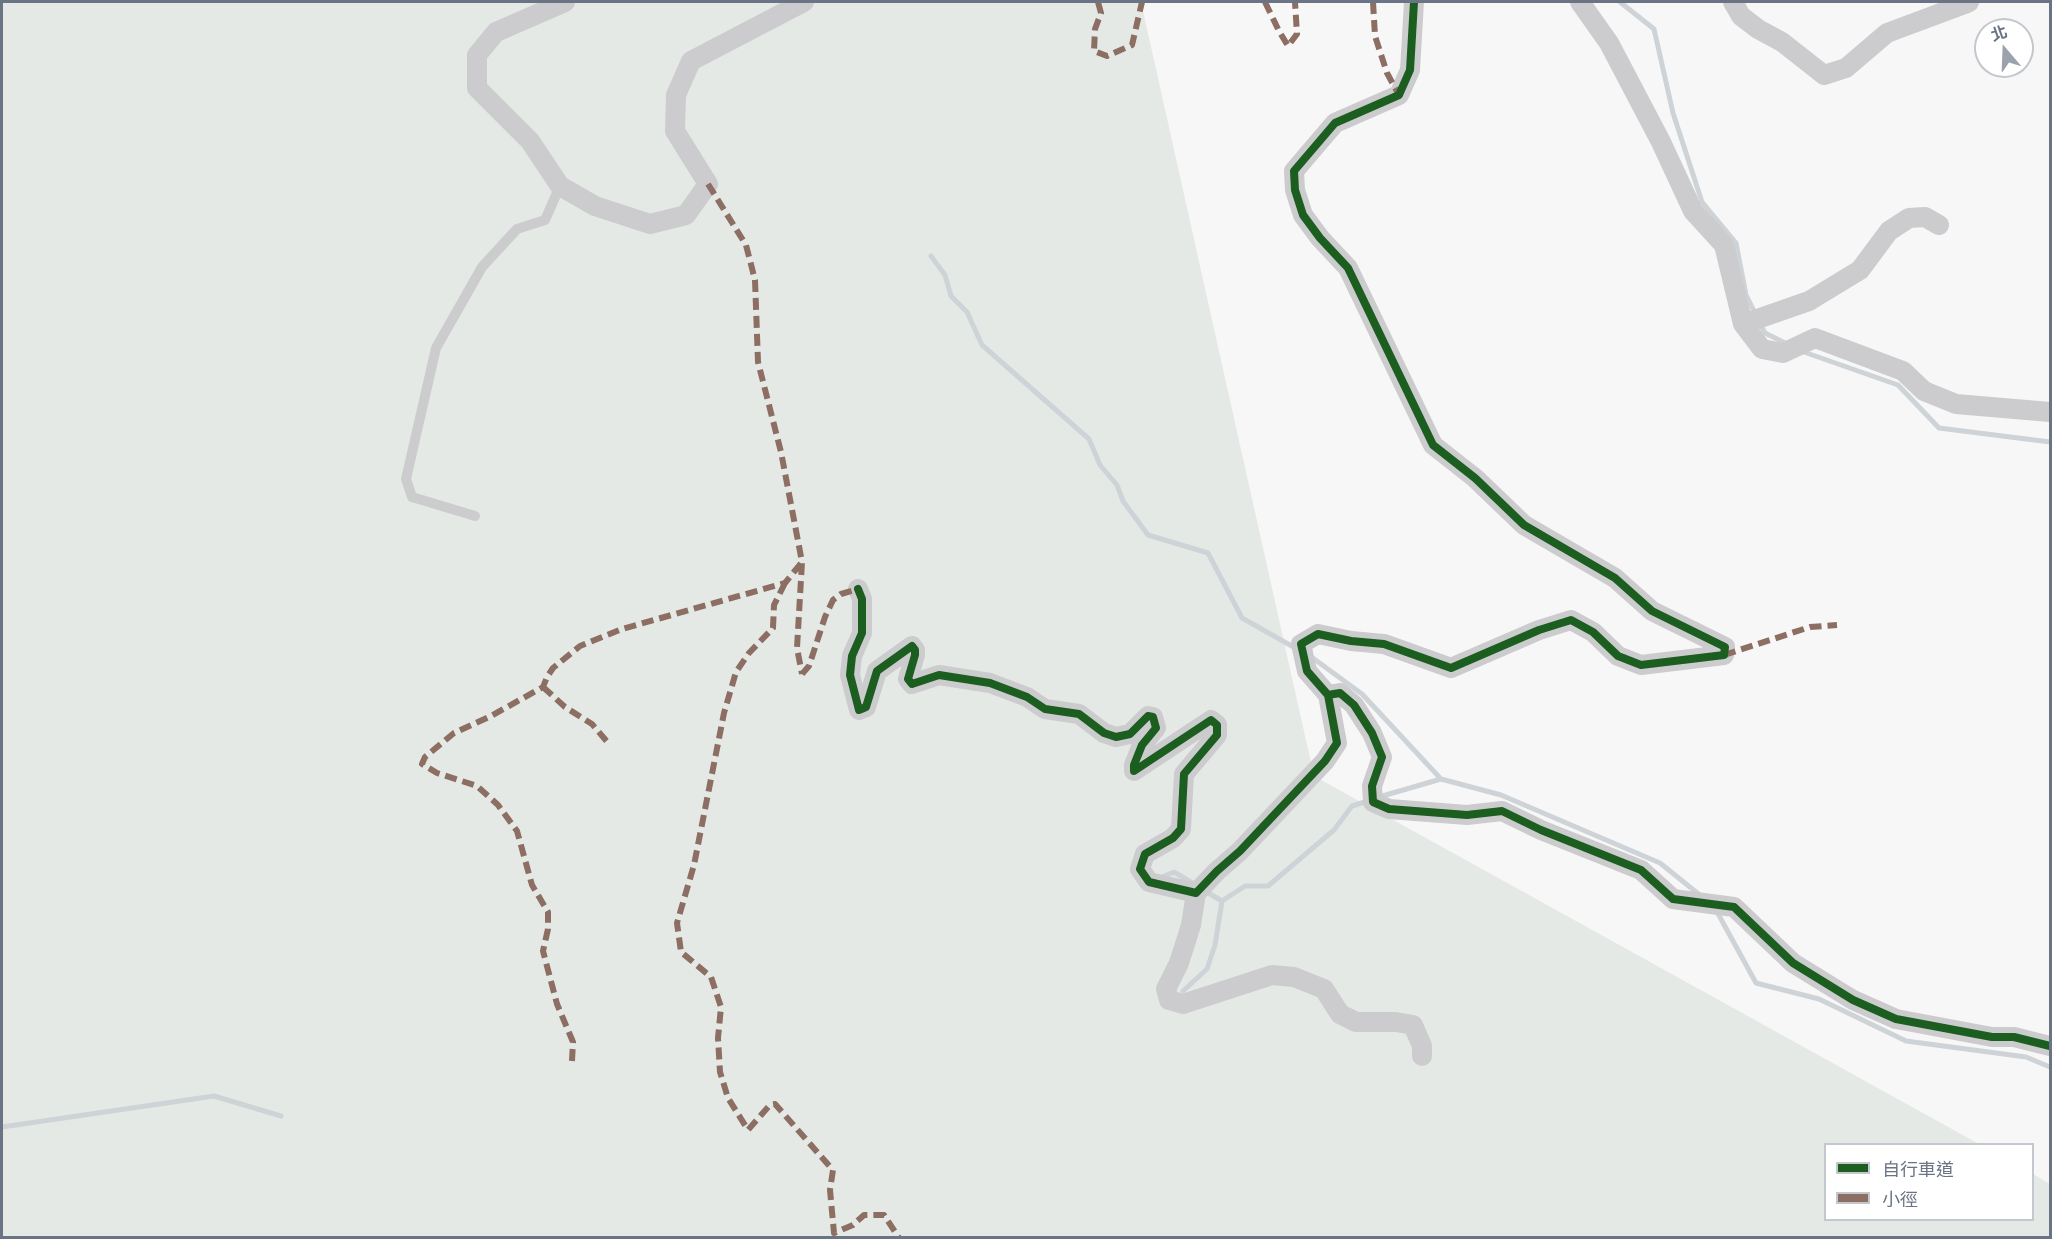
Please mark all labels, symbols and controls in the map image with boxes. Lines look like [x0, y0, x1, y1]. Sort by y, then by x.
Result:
north arrow [1974, 18, 2034, 78]
text: 北 [1988, 21, 2009, 44]
legend [1824, 1143, 2034, 1221]
text: 自行車道 [1882, 1158, 1954, 1180]
text: 小徑 [1882, 1188, 1918, 1210]

